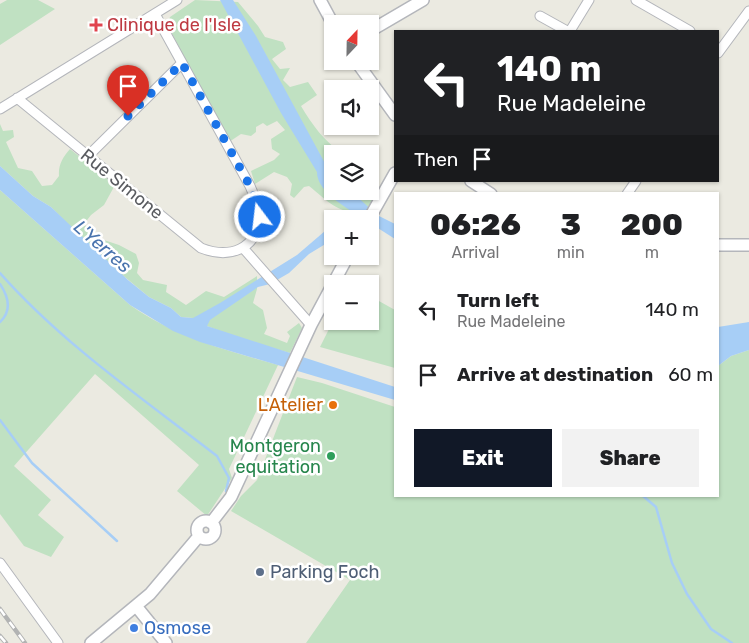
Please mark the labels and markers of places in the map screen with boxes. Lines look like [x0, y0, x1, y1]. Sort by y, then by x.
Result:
place label: Clinique de l'Isle [107, 14, 241, 36]
marker: Clinique de l'Isle [89, 18, 103, 32]
pin [107, 65, 149, 116]
place label: L'Atelier [258, 394, 323, 416]
marker: L'Atelier [327, 399, 339, 411]
place label: Montgeron equitation [230, 435, 321, 478]
marker: Montgeron equitation [325, 450, 337, 462]
place label: Parking Foch [270, 561, 379, 583]
marker: Parking Foch [254, 566, 266, 578]
place label: Osmose [144, 617, 211, 639]
marker: Osmose [128, 622, 140, 634]

